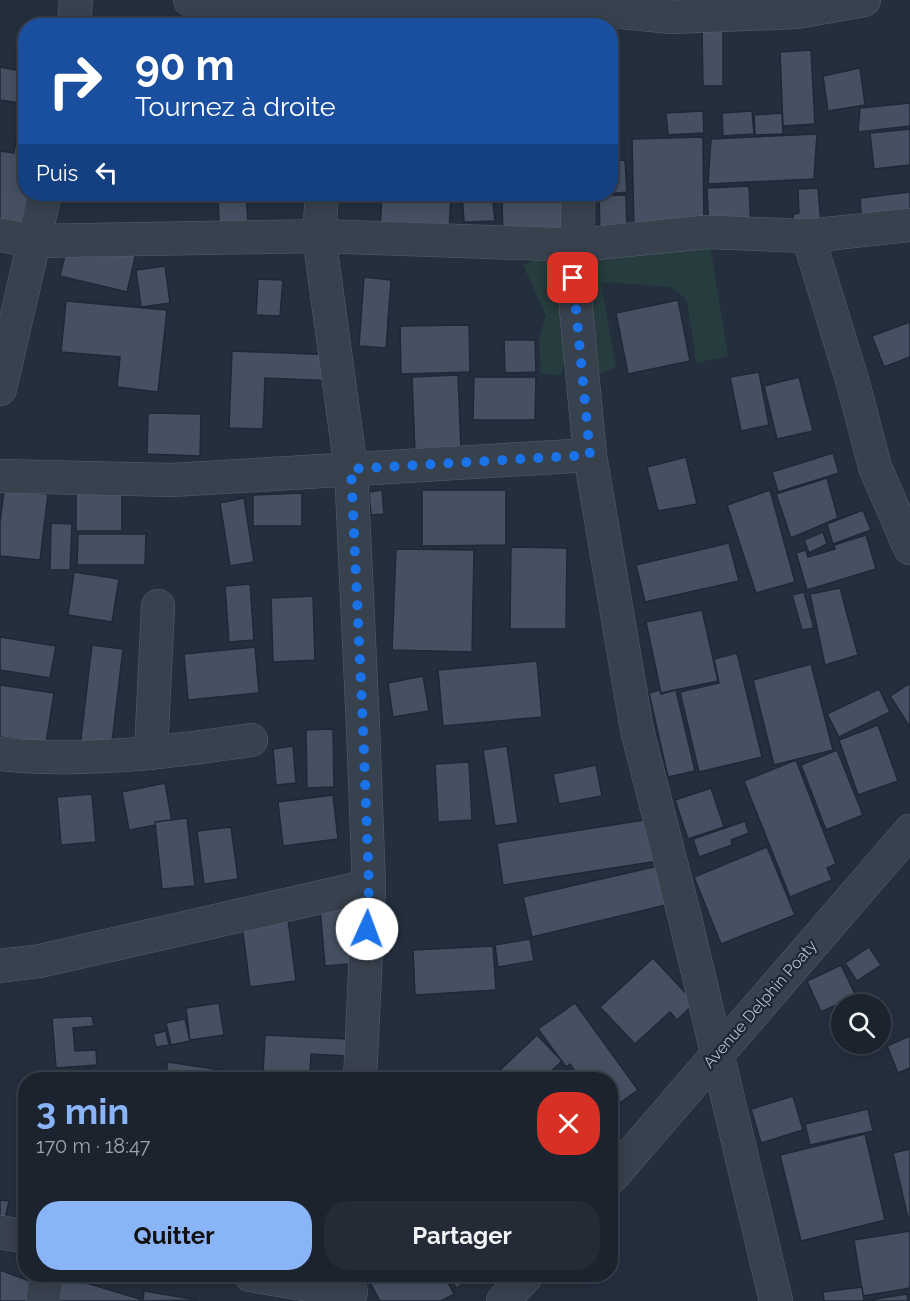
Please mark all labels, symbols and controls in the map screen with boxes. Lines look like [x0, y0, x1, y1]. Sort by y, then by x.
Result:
text: 90 m [135, 41, 235, 90]
icon: right [36, 42, 114, 120]
text: Tournez à droite [135, 91, 336, 122]
icon: left [90, 156, 123, 189]
text: Puis [36, 160, 78, 186]
pin [547, 252, 598, 303]
icon: arrive [556, 261, 589, 294]
position arrow [335, 897, 399, 961]
street label: Avenue Delphin Poaty [699, 936, 821, 1072]
map controls [831, 994, 891, 1054]
button: search [831, 994, 891, 1054]
text: 3 min [36, 1090, 129, 1132]
button: close [537, 1092, 600, 1155]
text: 170 m · 18:47 [36, 1134, 150, 1158]
button: Quitter [36, 1201, 312, 1270]
button: Partager [324, 1201, 600, 1270]

